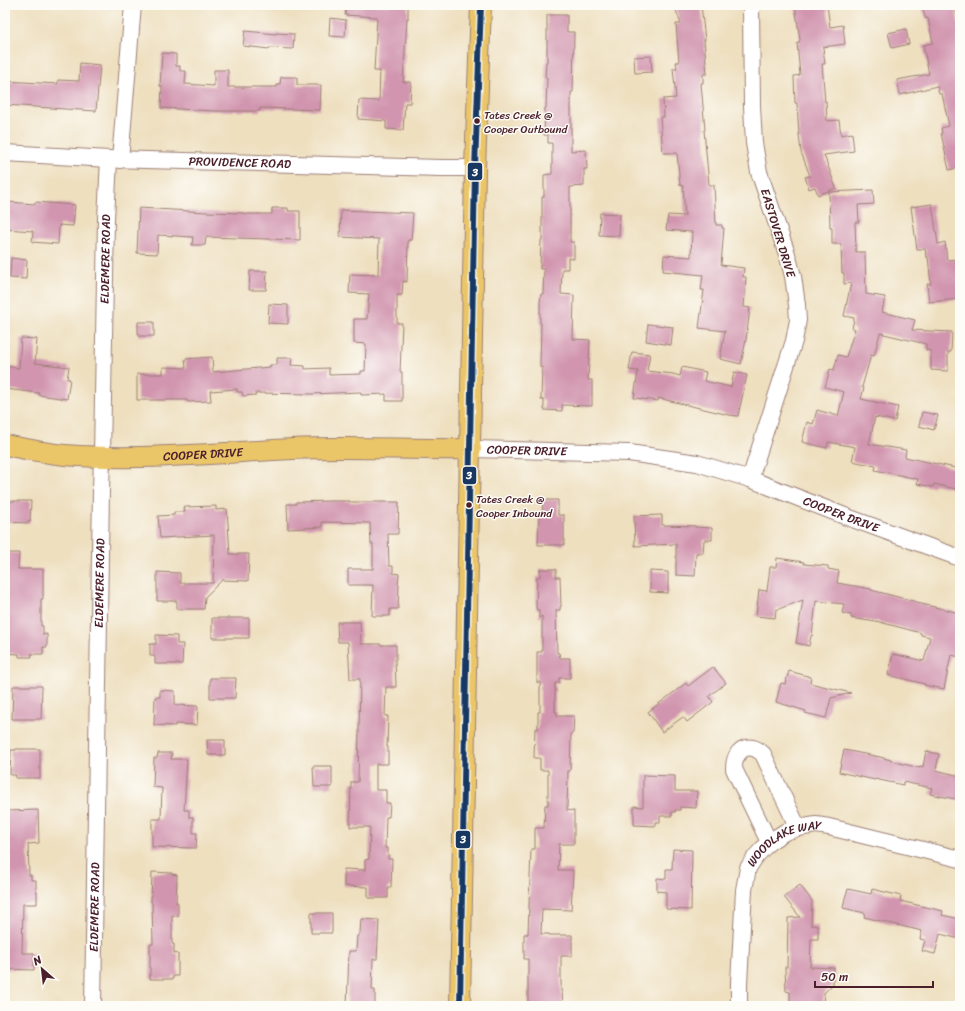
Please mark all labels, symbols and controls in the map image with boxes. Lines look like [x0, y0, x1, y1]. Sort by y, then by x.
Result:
place label: Tates Creek @ Cooper Outbound [484, 106, 568, 139]
marker: Tates Creek @ Cooper Outbound [472, 116, 482, 126]
street label: PROVIDENCE ROAD [188, 150, 292, 175]
line badge: 3 [467, 162, 483, 181]
text: 3 [471, 163, 479, 182]
street label: EASTOVER DRIVE [754, 186, 802, 282]
street label: ELDEMERE ROAD [94, 214, 117, 304]
street label: COOPER DRIVE [487, 438, 569, 462]
street label: COOPER DRIVE [163, 441, 245, 467]
line badge: 3 [462, 466, 477, 485]
text: 3 [465, 466, 473, 485]
place label: Tates Creek @ Cooper Inbound [476, 490, 553, 523]
street label: COOPER DRIVE [800, 490, 884, 539]
marker: Tates Creek @ Cooper Inbound [464, 500, 474, 510]
street label: ELDEMERE ROAD [88, 538, 111, 628]
street label: WOODLAKE WAY [741, 814, 823, 871]
line badge: 3 [455, 830, 471, 849]
text: 3 [459, 830, 467, 849]
street label: ELDEMERE ROAD [83, 862, 106, 952]
north arrow [22, 949, 62, 989]
text: N [29, 950, 46, 971]
scale bar [815, 963, 933, 989]
text: 50 m [821, 966, 848, 988]

